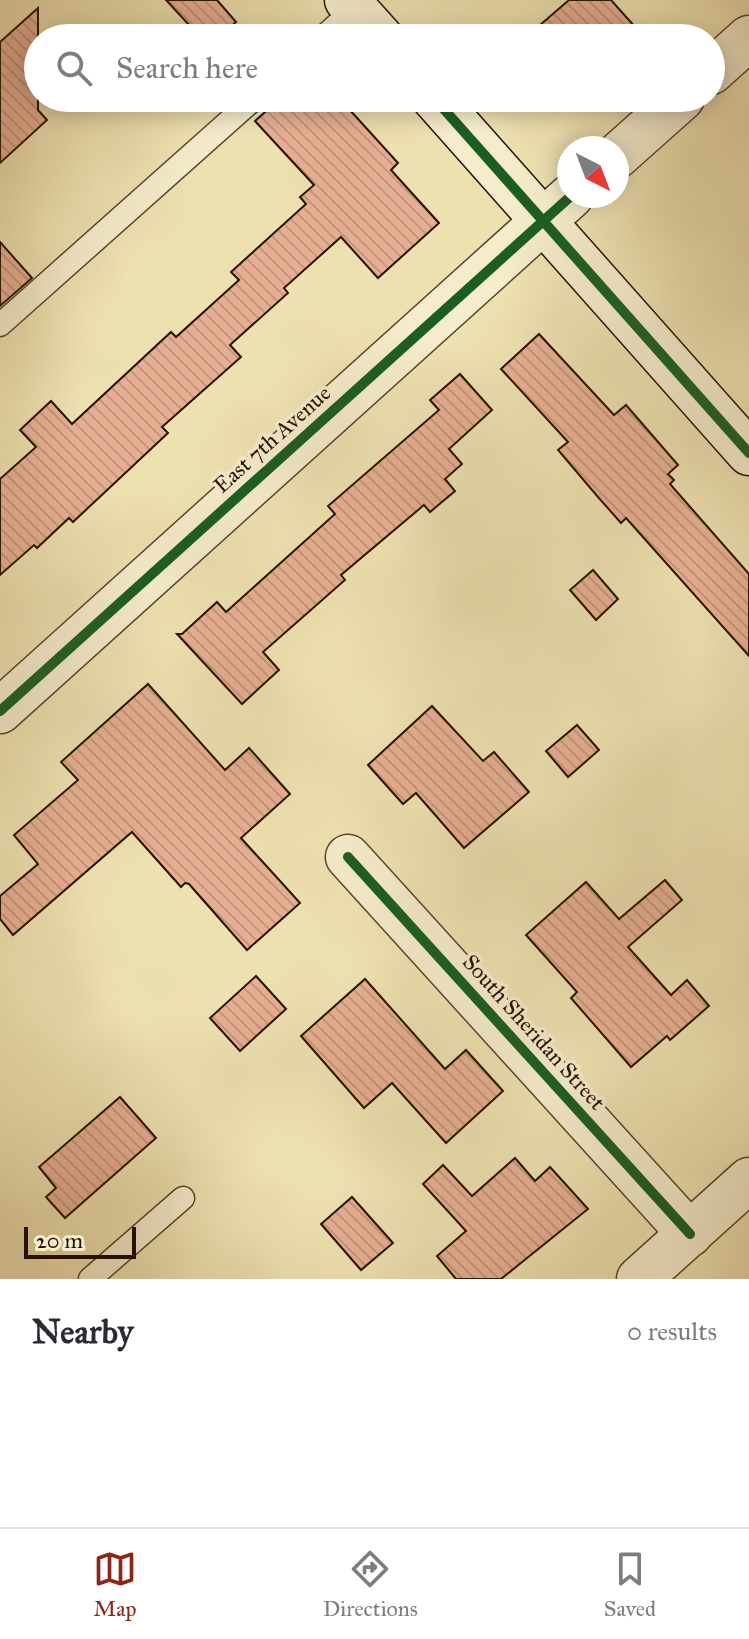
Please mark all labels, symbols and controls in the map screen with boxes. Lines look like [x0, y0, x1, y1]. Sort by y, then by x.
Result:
search box [24, 24, 725, 112]
icon: search [52, 46, 96, 90]
text: Search here [116, 50, 258, 86]
north arrow [557, 136, 629, 208]
street label: East 7th Avenue [208, 379, 336, 499]
street label: South Sheridan Street [457, 949, 611, 1116]
scale bar [24, 1223, 136, 1259]
text: 20 m [36, 1227, 83, 1254]
text: Nearby [32, 1311, 134, 1352]
text: 0 results [627, 1315, 717, 1347]
tab: Map [93, 1547, 137, 1622]
tab: Directions [323, 1547, 418, 1622]
tab: Saved [604, 1547, 656, 1622]

